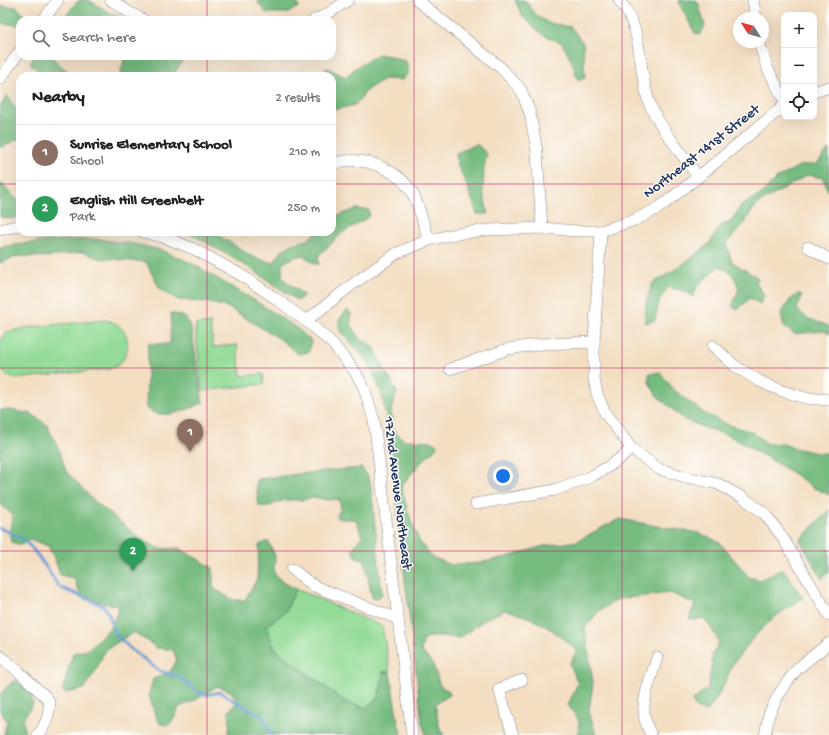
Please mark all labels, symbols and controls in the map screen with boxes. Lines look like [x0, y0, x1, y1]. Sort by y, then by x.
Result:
north arrow [733, 12, 769, 48]
map controls [781, 12, 817, 120]
button: + [781, 12, 817, 48]
search box [16, 16, 336, 60]
icon: search [30, 27, 52, 49]
text: Search here [62, 29, 136, 47]
button: − [781, 48, 817, 84]
button: locate [781, 84, 817, 120]
text: Nearby [32, 88, 85, 108]
text: 2 results [275, 91, 320, 106]
street label: Northeast 141st Street [640, 100, 765, 203]
text: Sunrise Elementary School [70, 136, 232, 154]
text: 1 [42, 145, 48, 160]
text: 210 m [289, 145, 320, 160]
text: School [70, 154, 104, 169]
text: English Hill Greenbelt [70, 192, 203, 210]
text: 2 [42, 201, 48, 216]
text: 250 m [287, 201, 320, 216]
text: Park [70, 210, 95, 225]
street label: 172nd Avenue Northeast [379, 414, 416, 572]
pin: 1 [177, 419, 203, 452]
your location [493, 466, 513, 486]
pin: 2 [120, 538, 146, 571]

